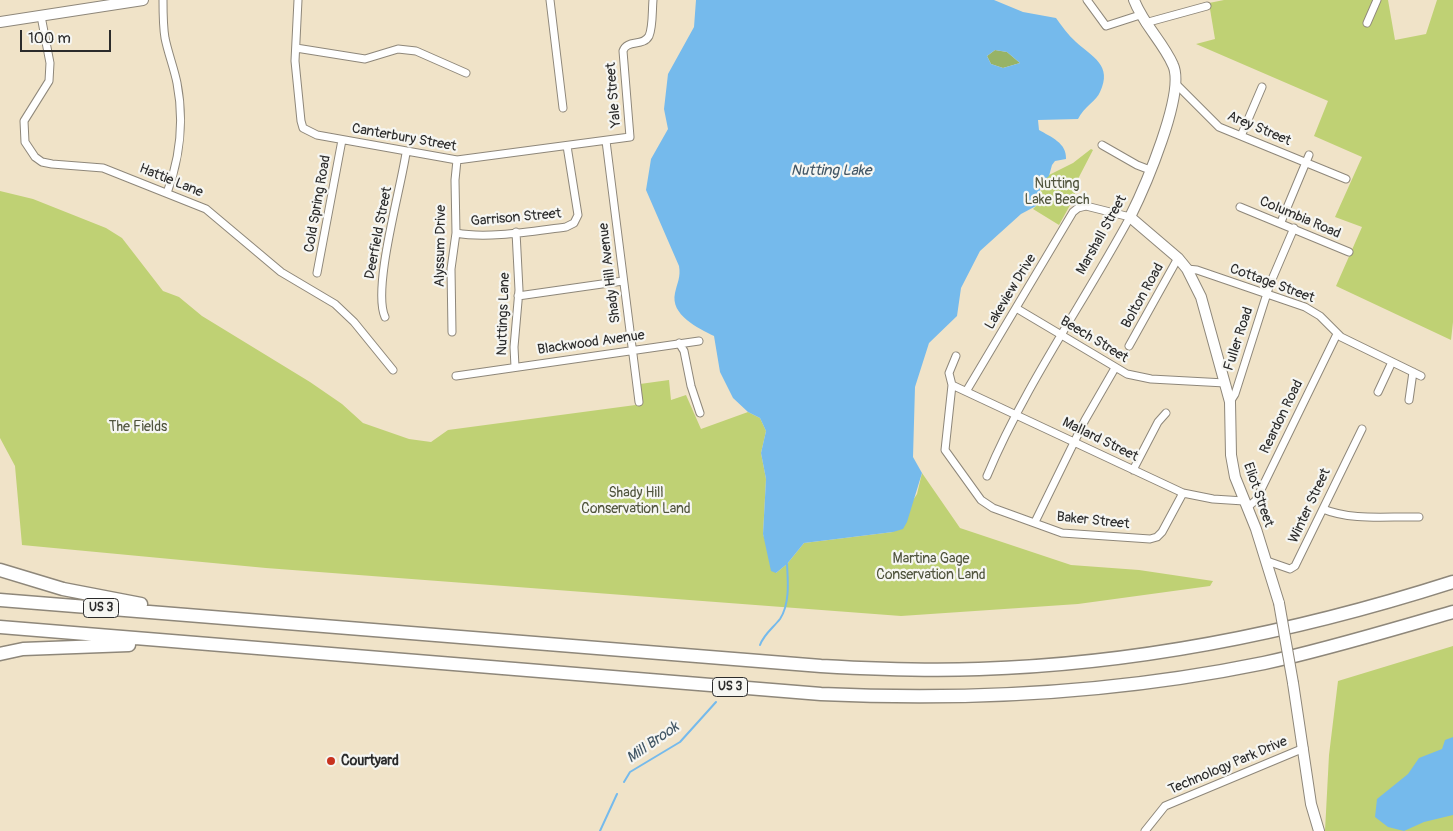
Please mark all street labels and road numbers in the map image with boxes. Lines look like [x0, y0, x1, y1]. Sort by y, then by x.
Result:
street label: Yale Street [603, 62, 625, 128]
street label: Arey Street [1225, 108, 1293, 150]
street label: Canterbury Street [350, 121, 458, 155]
street label: Cold Spring Road [301, 154, 335, 254]
street label: Hattie Lane [137, 161, 205, 201]
street label: Deerfield Street [362, 185, 396, 281]
street label: Marshall Street [1073, 192, 1131, 278]
street label: Columbia Road [1257, 193, 1343, 243]
street label: Alyssum Drive [432, 205, 450, 287]
street label: Garrison Street [470, 206, 562, 230]
street label: Shady Hill Avenue [595, 222, 625, 324]
street label: Lakeview Drive [982, 251, 1040, 333]
street label: Bolton Road [1118, 261, 1168, 331]
street label: Cottage Street [1227, 261, 1317, 307]
street label: Nuttings Lane [494, 272, 514, 356]
street label: Fuller Road [1221, 305, 1257, 373]
street label: Beech Street [1057, 313, 1131, 367]
street label: Blackwood Avenue [536, 327, 646, 359]
street label: Reardon Road [1257, 377, 1307, 457]
street label: Mallard Street [1059, 414, 1141, 466]
street label: Eliot Street [1239, 460, 1277, 530]
street label: Winter Street [1285, 466, 1335, 546]
street label: Baker Street [1056, 509, 1130, 533]
road number: US 3 [84, 598, 118, 618]
road number: US 3 [712, 678, 748, 696]
street label: Technology Park Drive [1166, 733, 1290, 799]

